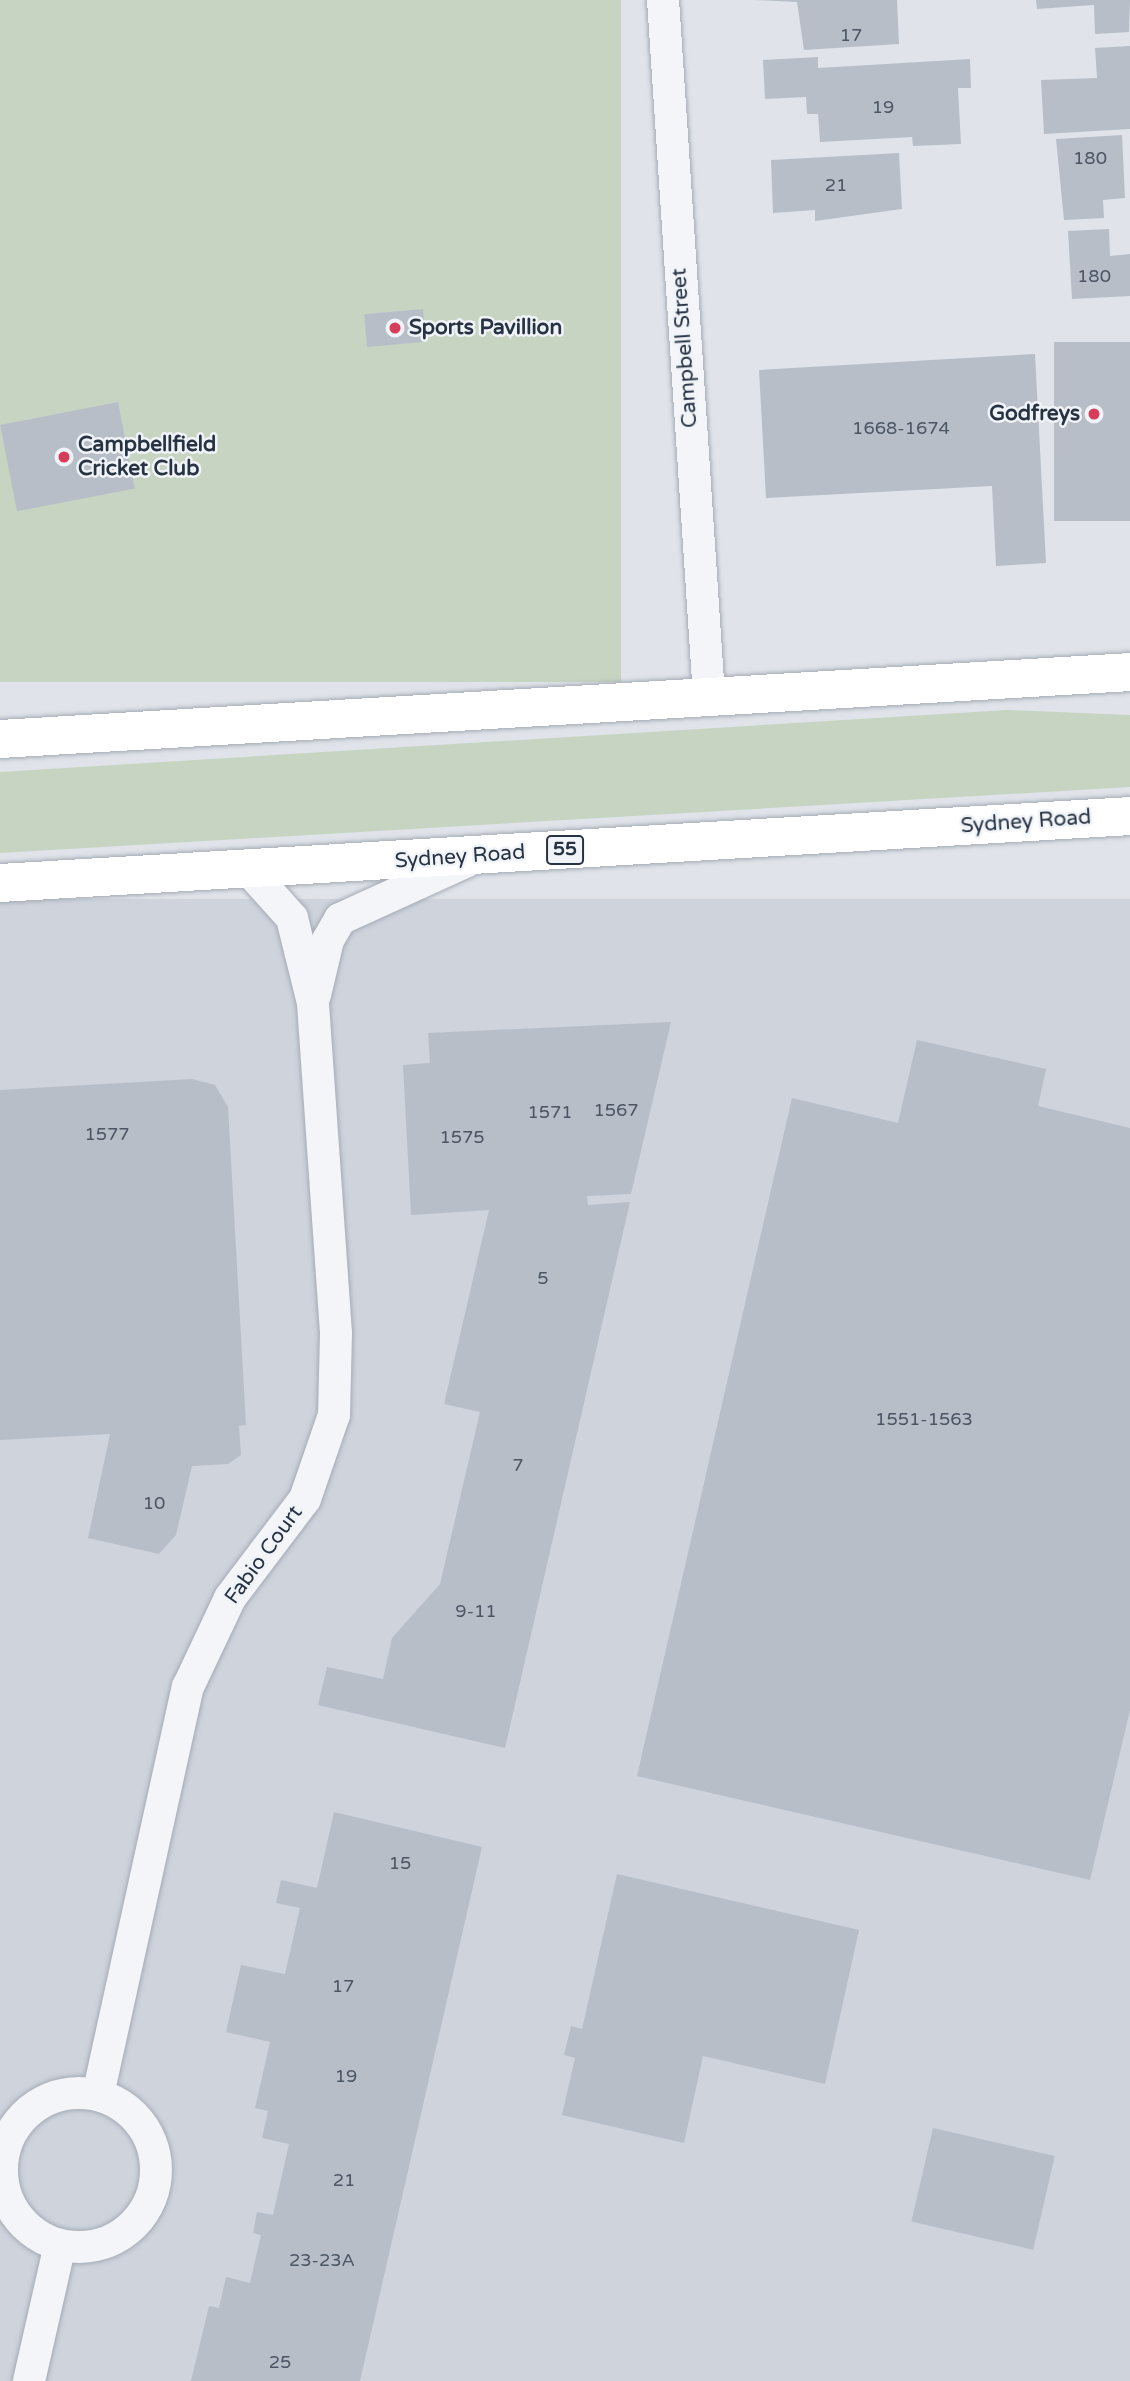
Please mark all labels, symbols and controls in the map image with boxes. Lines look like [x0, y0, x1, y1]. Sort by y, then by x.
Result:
house number: 17 [840, 24, 862, 46]
house number: 19 [872, 96, 894, 118]
house number: 180 [1073, 147, 1107, 169]
house number: 21 [825, 174, 847, 196]
house number: 180 [1077, 265, 1111, 287]
street label: Campbell Street [667, 267, 703, 429]
place label: Sports Pavillion [409, 315, 562, 341]
marker: Sports Pavillion [387, 320, 403, 336]
place label: Godfreys [989, 401, 1080, 427]
marker: Godfreys [1086, 406, 1102, 422]
house number: 1668-1674 [852, 417, 950, 439]
place label: Campbellfield Cricket Club [78, 432, 216, 482]
marker: Campbellfield Cricket Club [56, 449, 72, 465]
street label: Sydney Road [960, 805, 1092, 839]
road number: 55 [546, 834, 584, 866]
street label: Sydney Road [394, 840, 526, 874]
house number: 1567 [593, 1099, 639, 1121]
house number: 1571 [527, 1101, 573, 1123]
house number: 1577 [84, 1123, 130, 1145]
house number: 1575 [439, 1126, 485, 1148]
house number: 5 [537, 1267, 549, 1289]
house number: 1551-1563 [875, 1408, 973, 1430]
house number: 7 [512, 1454, 524, 1476]
house number: 10 [143, 1492, 165, 1514]
street label: Fabio Court [220, 1501, 308, 1609]
house number: 9-11 [455, 1600, 497, 1622]
house number: 15 [389, 1852, 411, 1874]
house number: 17 [332, 1975, 354, 1997]
house number: 19 [335, 2065, 357, 2087]
house number: 21 [333, 2169, 355, 2191]
house number: 23-23A [289, 2249, 355, 2271]
house number: 25 [269, 2351, 291, 2373]

